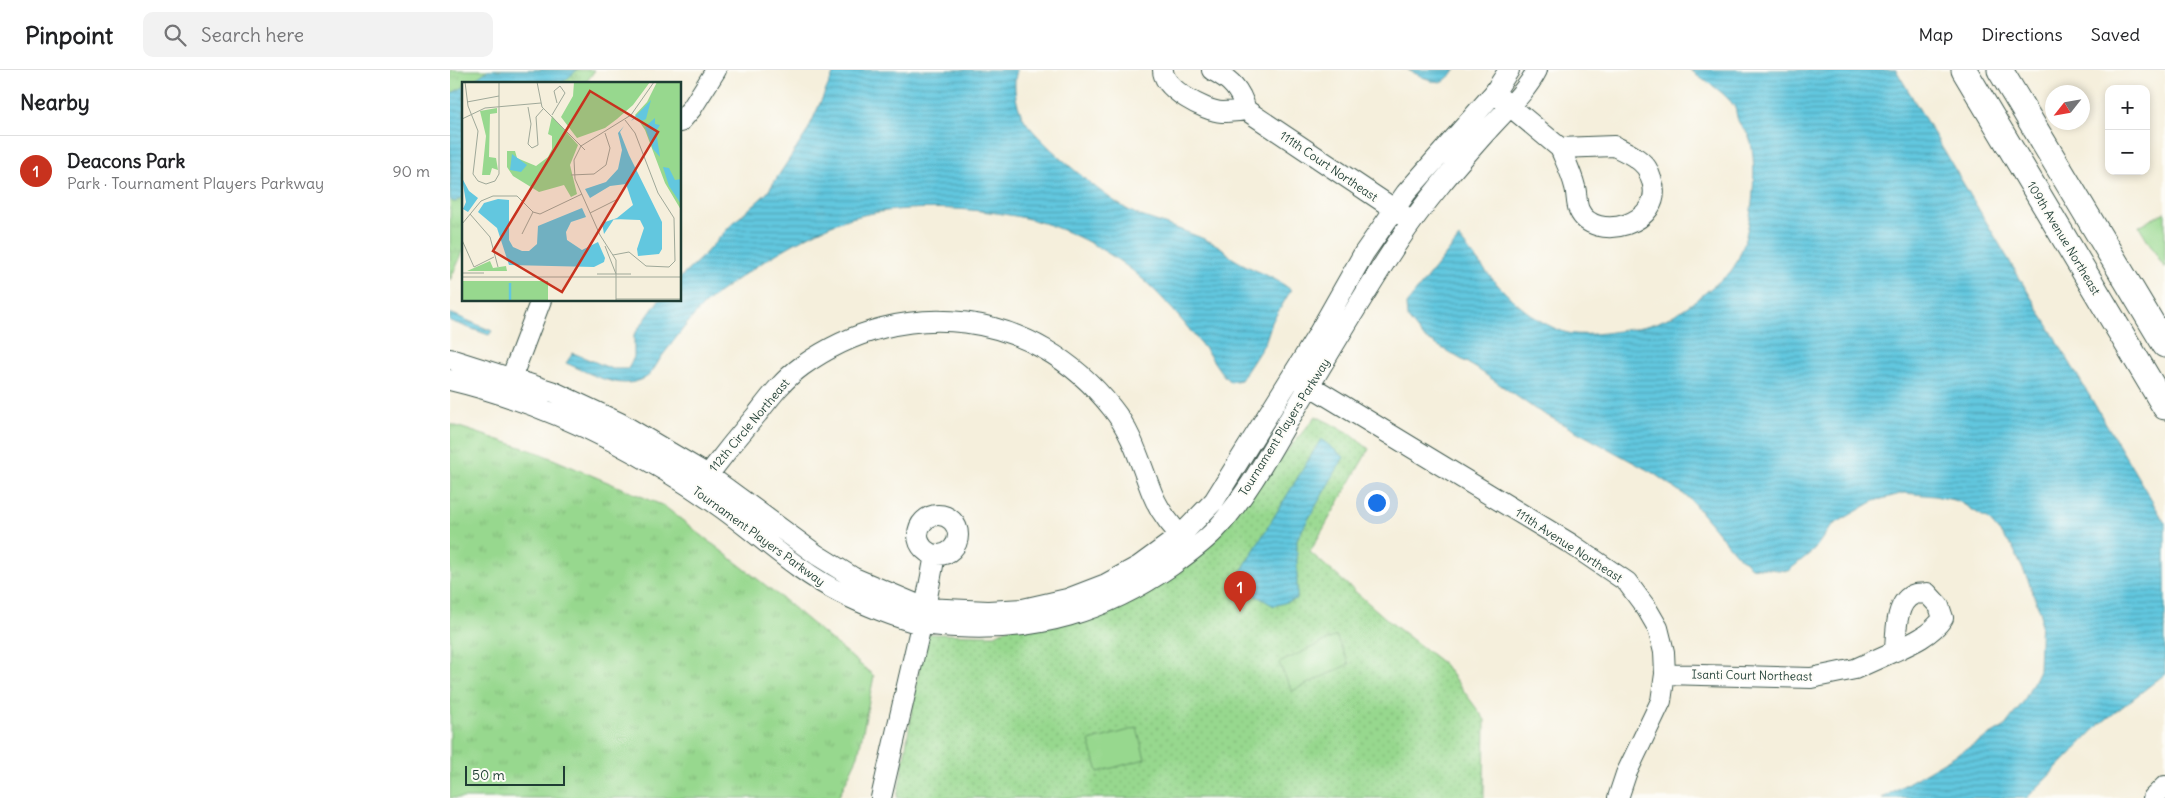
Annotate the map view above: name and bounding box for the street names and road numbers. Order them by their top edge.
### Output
street label: 111th Court Northeast [1277,128,1381,204]
street label: 109th Avenue Northeast [2024,178,2104,298]
street label: Tournament Players Parkway [1235,355,1333,499]
street label: 112th Circle Northeast [706,375,792,475]
street label: Tournament Players Parkway [690,483,828,589]
street label: 111th Avenue Northeast [1513,505,1625,585]
street label: Isanti Court Northeast [1691,666,1813,684]

